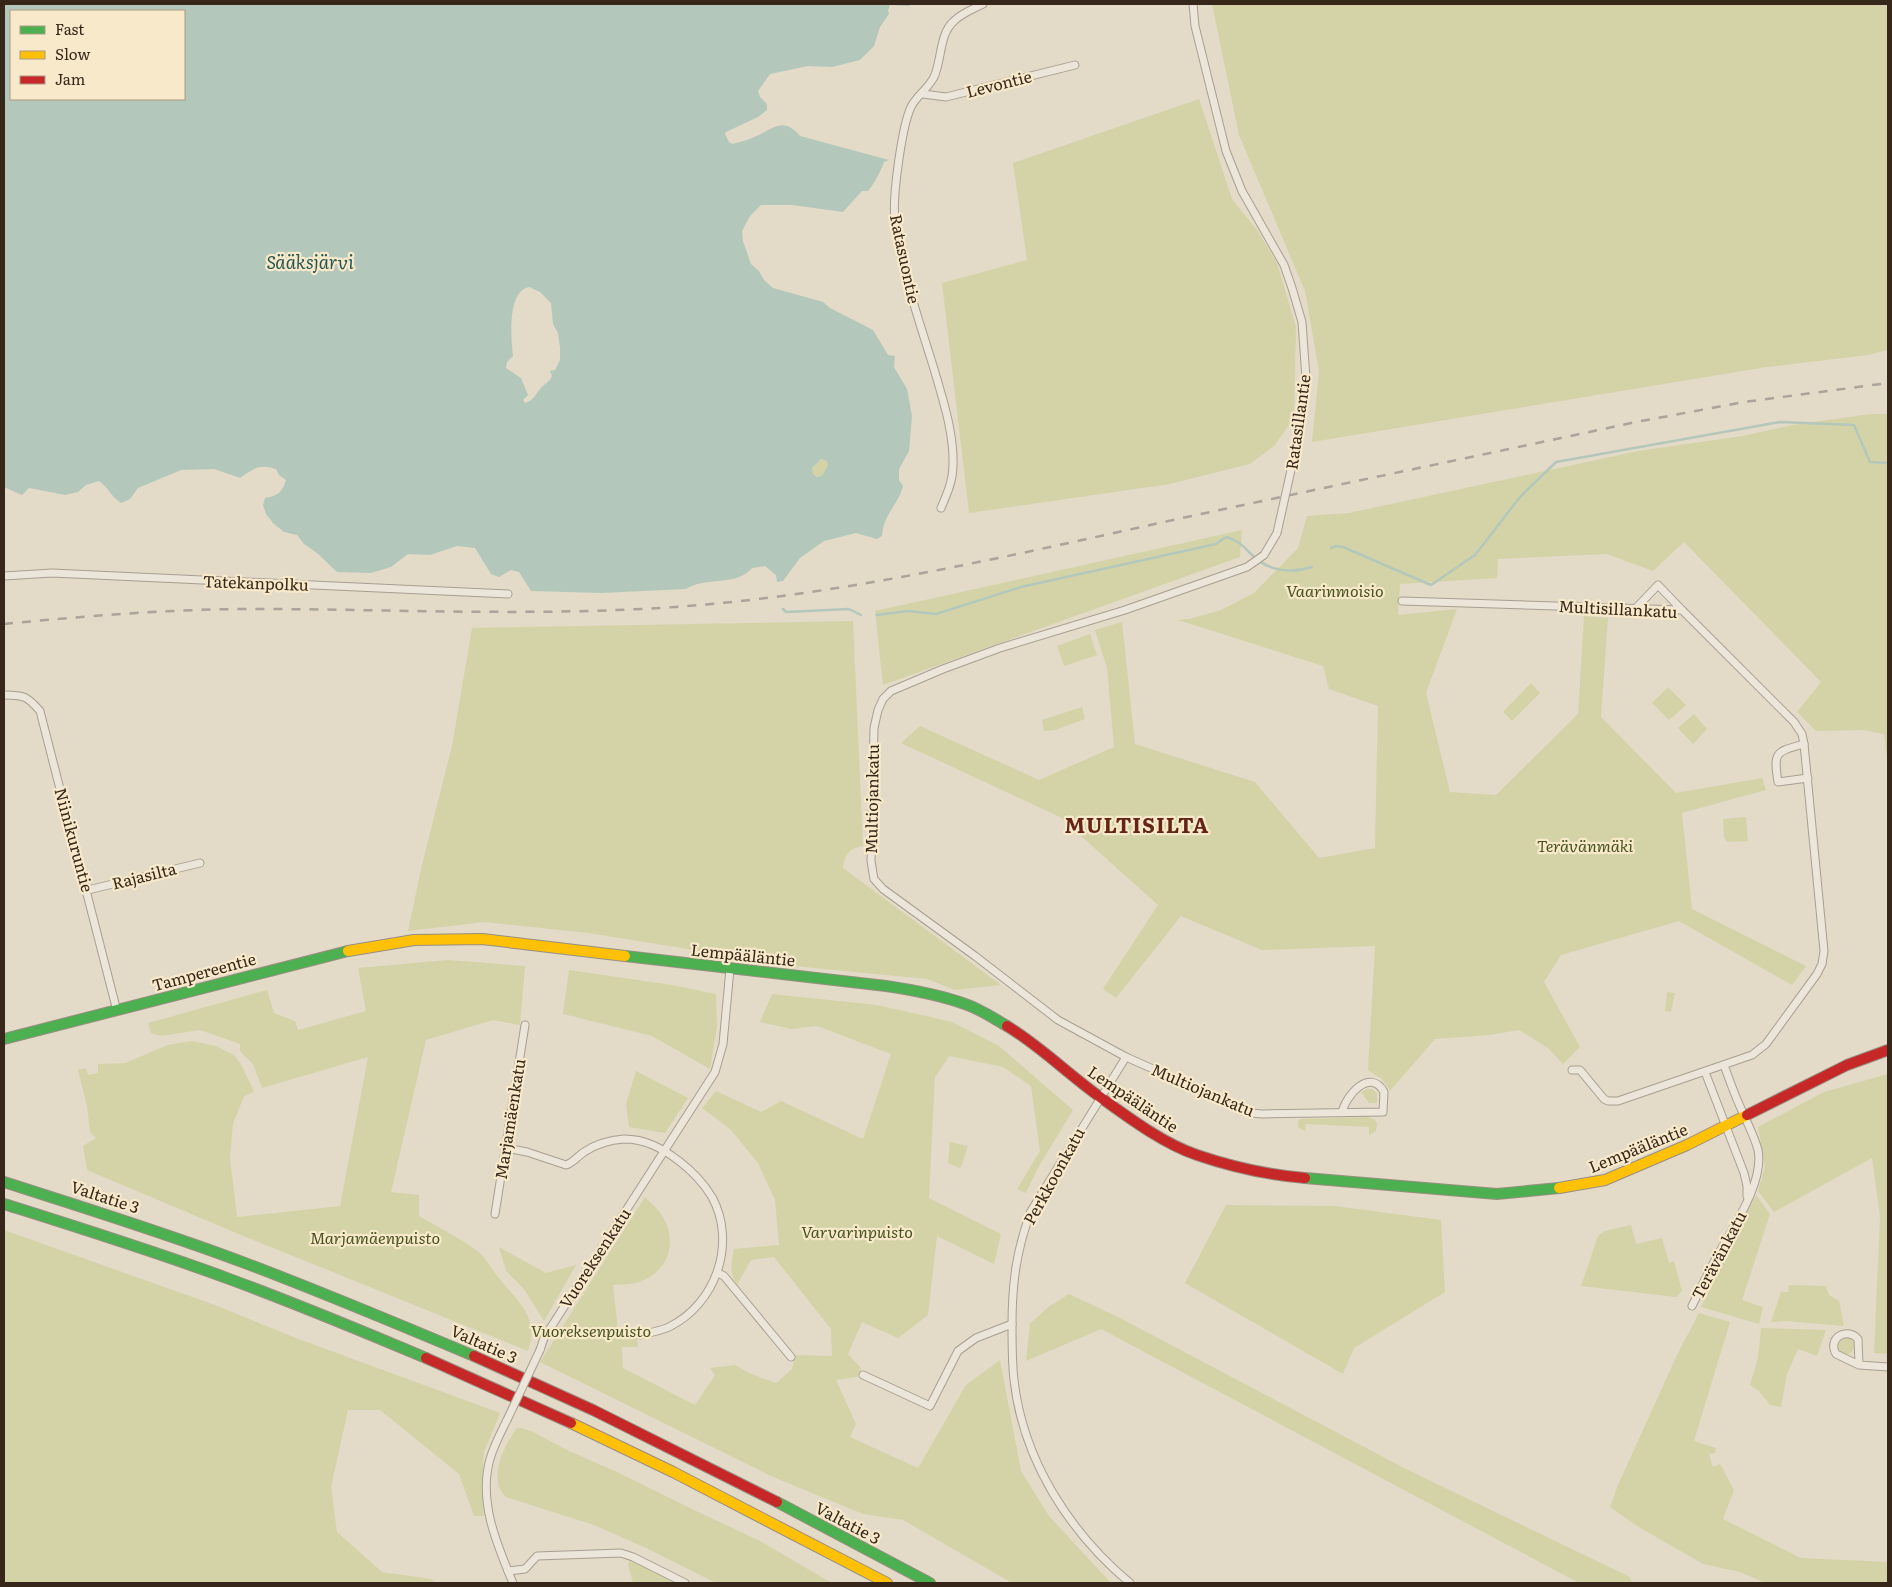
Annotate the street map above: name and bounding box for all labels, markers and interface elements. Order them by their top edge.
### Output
legend [10,10,185,100]
text: Fast [55,17,84,40]
text: Slow [55,42,90,65]
street label: Levontie [963,63,1034,103]
text: Jam [55,67,86,90]
street label: Ratasuontie [885,212,927,306]
water label: Sääksjärvi [266,248,354,275]
street label: Ratasillantie [1278,373,1316,471]
street label: Tatekanpolku [203,568,309,596]
park label: Vaarinmoisio [1286,578,1384,602]
street label: Multisillankatu [1558,593,1678,623]
street label: Multiojankatu [858,744,884,854]
street label: Niinikuruntie [50,785,100,895]
district label: MULTISILTA [1065,808,1209,839]
park label: Terävänmäki [1537,833,1633,857]
street label: Rajasilta [109,855,179,895]
street label: Lempääläntie [690,937,797,971]
street label: Tampereentie [149,946,258,996]
street label: Marjamäenkatu [488,1057,530,1181]
street label: Multiojankatu [1148,1057,1259,1122]
street label: Lempääläntie [1083,1059,1184,1137]
street label: Lempääläntie [1585,1116,1691,1178]
street label: Perkkoonkatu [1016,1123,1090,1229]
street label: Valtatie 3 [68,1174,143,1218]
street label: Vuoreksenkatu [553,1203,636,1312]
street label: Terävänkatu [1685,1206,1751,1303]
park label: Varvarinpuisto [801,1219,913,1243]
park label: Marjamäenpuisto [310,1225,440,1249]
street label: Valtatie 3 [447,1318,522,1368]
park label: Vuoreksenpuisto [531,1318,651,1342]
street label: Valtatie 3 [812,1495,885,1549]

